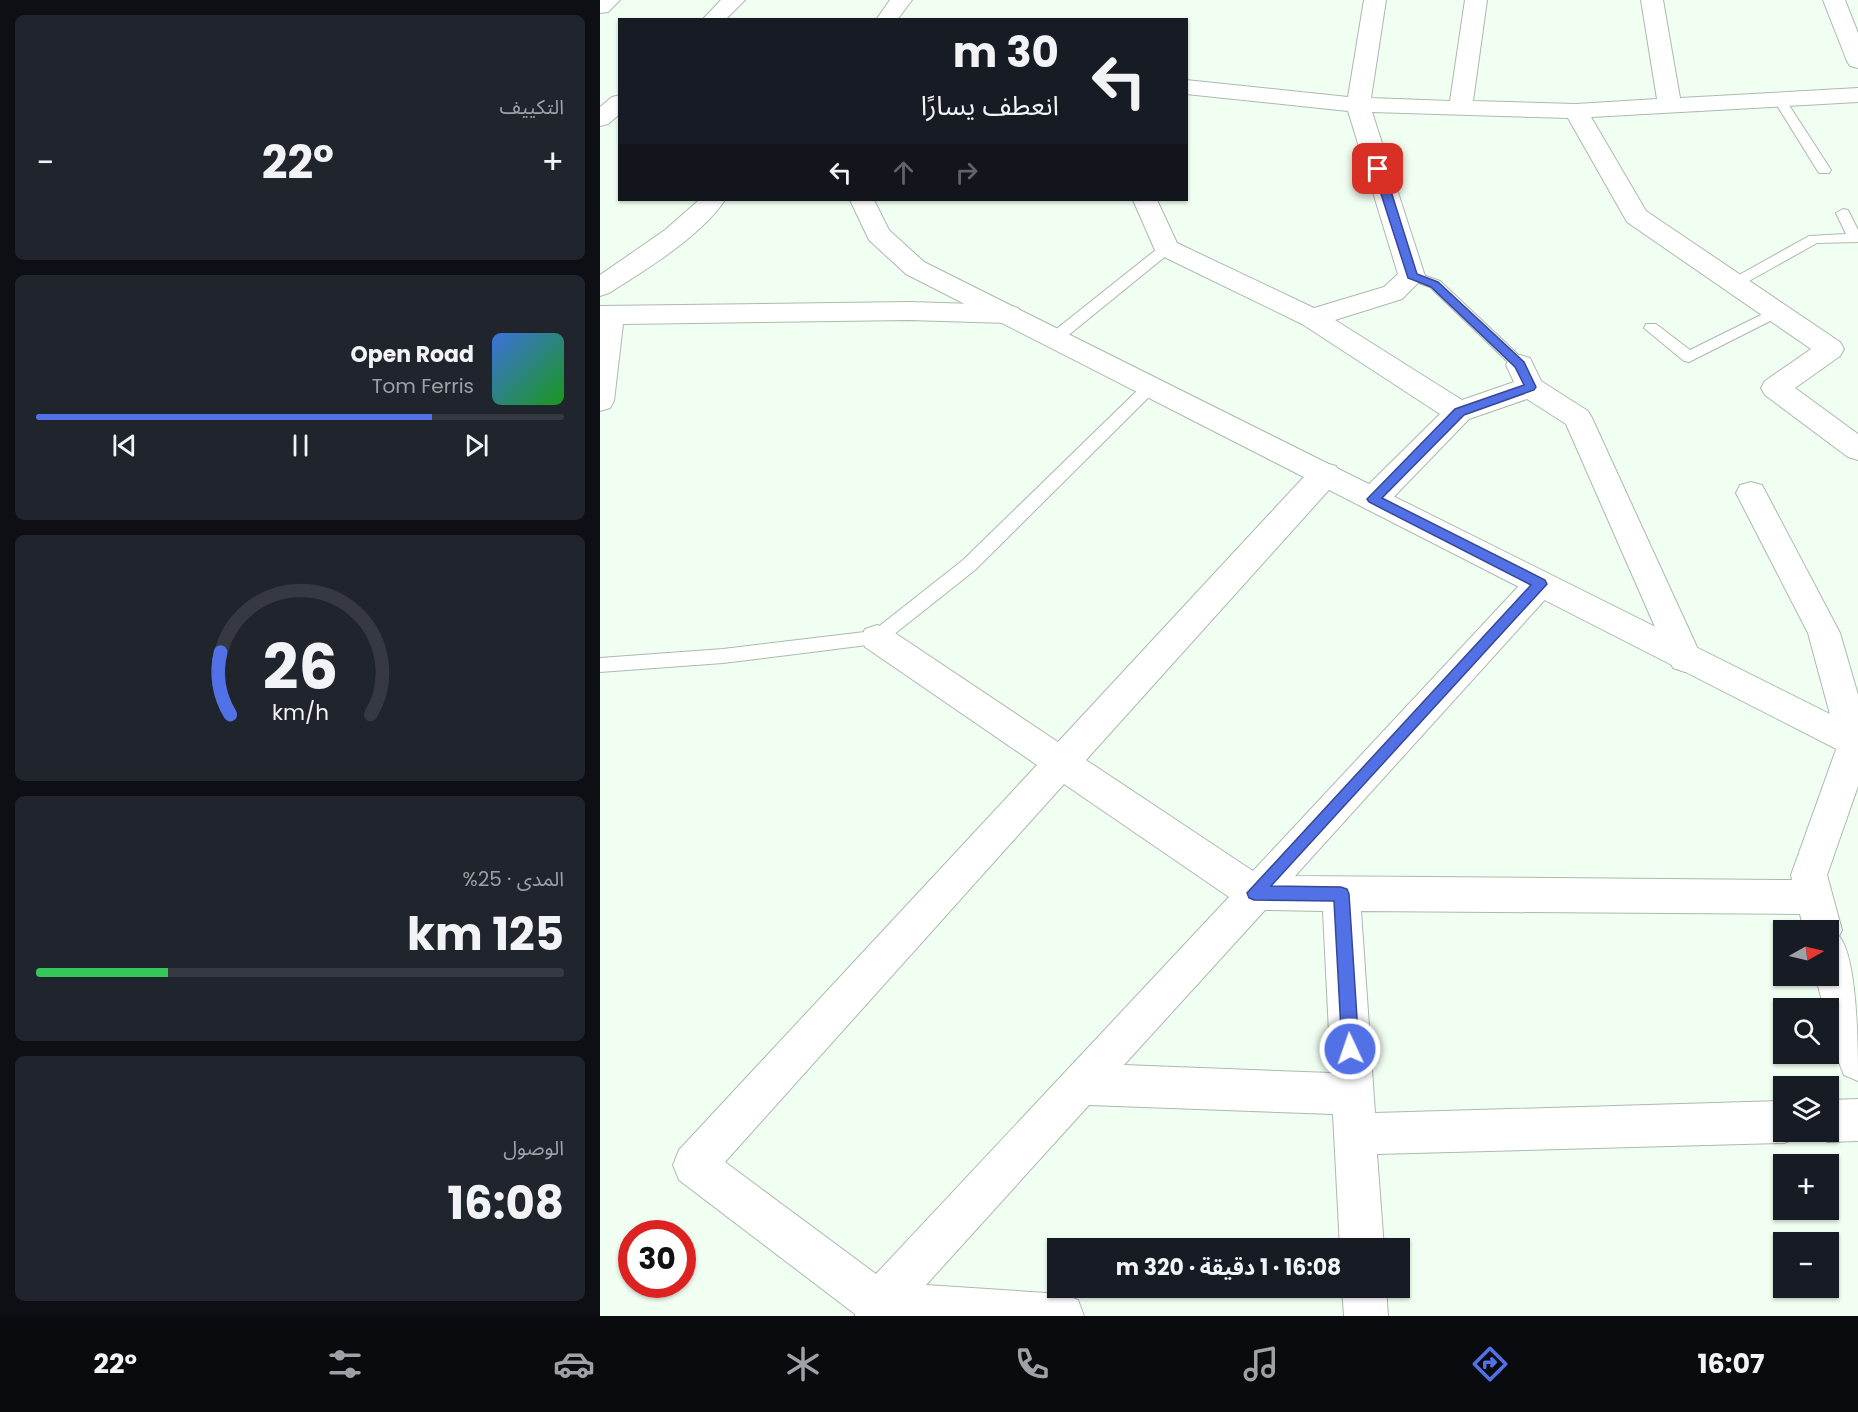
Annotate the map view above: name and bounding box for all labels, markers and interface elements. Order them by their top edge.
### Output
text: 30 m [953,23,1059,82]
icon: left [1080,42,1158,120]
text: انعطف يسارًا [921,87,1059,124]
text: التكييف [500,93,564,121]
text: 22° [262,131,334,194]
text: − [36,139,54,186]
text: + [541,139,564,186]
pin [1352,143,1403,194]
icon: arrive [1361,152,1394,185]
icon: left [824,156,857,189]
icon: ahead [887,156,920,189]
icon: right [950,156,983,189]
text: Open Road [350,339,474,370]
text: Tom Ferris [372,372,474,400]
icon: previous [108,429,141,462]
icon: pause [284,429,317,462]
icon: next [460,429,493,462]
text: 26 [262,623,338,711]
text: km/h [271,697,329,728]
text: المدى · 25% [462,865,564,893]
text: 125 km [407,903,564,966]
north arrow [1773,920,1839,986]
map controls [1773,920,1839,1298]
button: search [1773,998,1839,1064]
position arrow [1318,1017,1382,1081]
button: layers [1773,1076,1839,1142]
text: الوصول [503,1134,564,1162]
button: + [1773,1154,1839,1220]
text: 16:08 [447,1172,564,1235]
speed limit sign: 30 [618,1220,696,1298]
button: − [1773,1232,1839,1298]
text: 16:08 · 1 دقيقة · 320 m [1116,1252,1341,1283]
icon: filters [324,1343,366,1385]
icon: car [553,1343,595,1385]
icon: climate [782,1343,824,1385]
icon: phone [1011,1343,1053,1385]
icon: music [1240,1343,1282,1385]
icon: directions [1469,1343,1511,1385]
text: 22° [94,1345,137,1382]
text: 16:07 [1697,1345,1765,1382]

